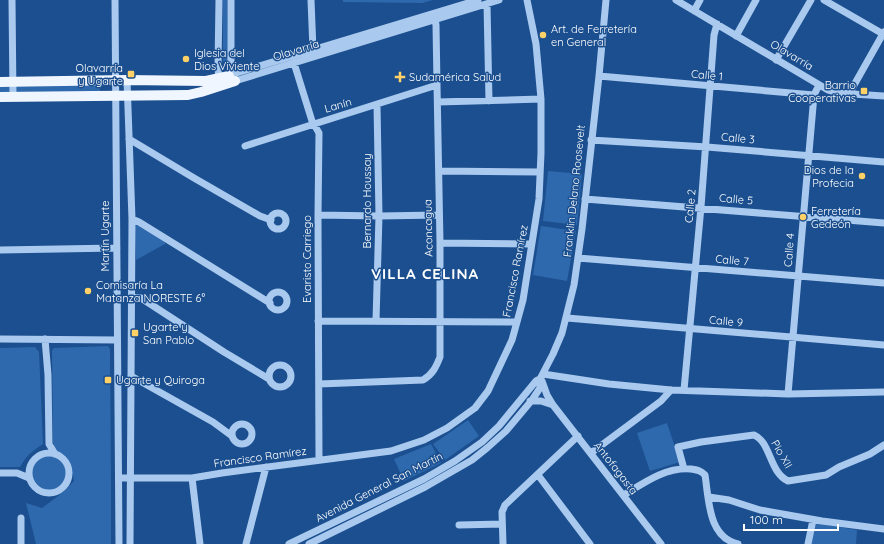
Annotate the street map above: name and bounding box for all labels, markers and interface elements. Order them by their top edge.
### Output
place label: Art. de Ferretería en General [551,22,637,49]
marker: Art. de Ferretería en General [538,30,548,40]
street label: Olavarría [271,36,321,64]
street label: Olavarría [768,37,816,73]
place label: Iglesia del Dios Viviente [194,46,259,73]
marker: Iglesia del Dios Viviente [181,54,191,64]
place label: Olavarría y Ugarte [76,61,123,88]
street label: Calle 1 [690,67,724,83]
marker: Olavarría y Ugarte [126,69,136,79]
place label: Sudamérica Salud [409,70,501,84]
marker: Sudamérica Salud [394,71,406,83]
place label: Barrio Cooperativas [788,78,856,105]
marker: Barrio Cooperativas [859,86,869,96]
street label: Lanín [323,94,353,116]
street label: Franklin Delano Roosevelt [560,124,588,258]
street label: Calle 3 [721,130,756,146]
street label: Bernardo Houssay [360,153,374,249]
place label: Dios de la Profecia [804,163,854,190]
marker: Dios de la Profecia [857,171,867,181]
street label: Calle 2 [682,188,698,224]
street label: Calle 5 [718,191,754,207]
street label: Aconcagua [420,199,436,257]
street label: Martín Ugarte [98,201,112,271]
place label: Ferretería Gedeón [811,204,861,231]
marker: Ferretería Gedeón [798,212,808,222]
street label: Evaristo Carriego [300,215,314,303]
street label: Francisco Ramírez [499,224,531,318]
street label: Calle 4 [781,232,797,267]
street label: Calle 7 [715,252,750,268]
district label: VILLA CELINA [371,264,479,283]
place label: Comisaría La Matanza NORESTE 6° [96,278,206,305]
marker: Comisaría La Matanza NORESTE 6° [83,286,93,296]
street label: Calle 9 [708,313,744,329]
place label: Ugarte y San Pablo [143,320,194,347]
marker: Ugarte y San Pablo [130,328,140,338]
place label: Ugarte y Quiroga [116,373,205,387]
marker: Ugarte y Quiroga [103,375,113,385]
street label: Pio XII [768,437,796,471]
street label: Antofagasta [591,439,641,497]
street label: Francisco Ramírez [213,444,307,470]
street label: Avenida General San Martín [313,449,445,525]
scale bar [744,506,838,532]
text: 100 m [750,512,783,527]

